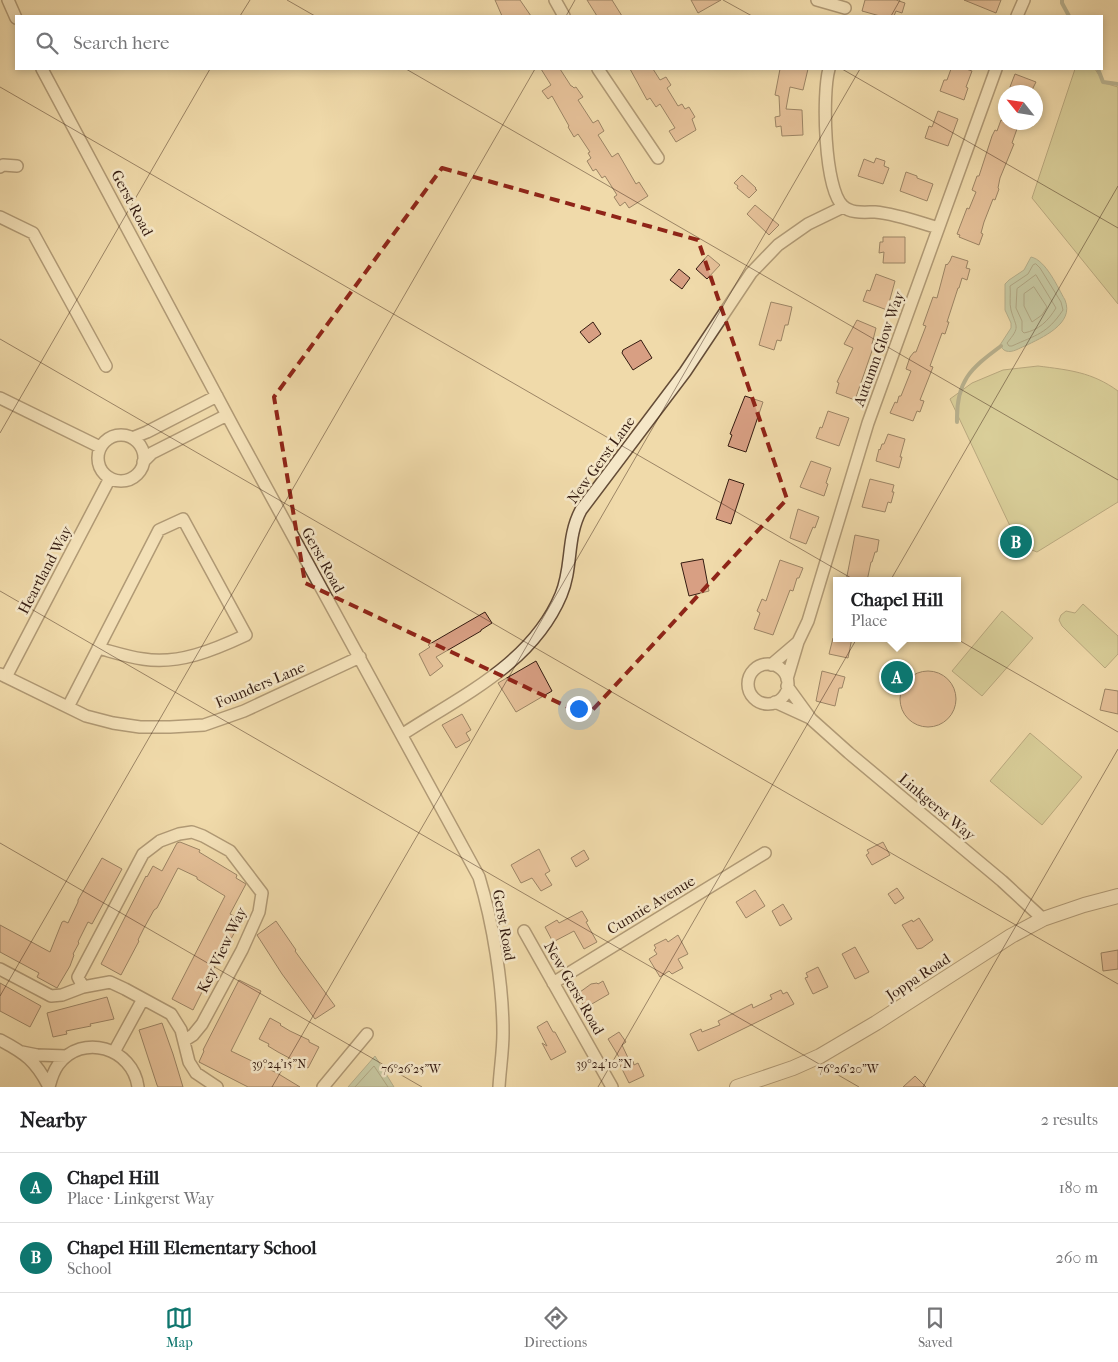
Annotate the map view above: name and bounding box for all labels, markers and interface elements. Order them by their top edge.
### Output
search box [15,15,1103,70]
icon: search [33,29,61,57]
text: Search here [73,32,169,54]
north arrow [998,85,1043,130]
street label: Gerst Road [107,167,157,240]
street label: Autumn Glow Way [850,288,908,410]
street label: New Gerst Lane [563,412,639,507]
street label: Heartland Way [14,522,76,617]
pin: B [1000,523,1032,561]
street label: Gerst Road [298,524,349,597]
popup [833,577,961,642]
text: Chapel Hill [851,589,943,611]
text: Place [851,611,887,630]
street label: Founders Lane [213,658,308,712]
pin: A [881,658,913,696]
your location [566,696,592,722]
street label: Linkgerst Way [895,770,980,845]
street label: Cunnie Avenue [604,871,699,938]
street label: Gerst Road [489,888,519,963]
street label: Key View Way [193,903,251,996]
street label: New Gerst Road [540,938,608,1039]
street label: Joppa Road [882,949,954,1005]
text: 39°24'15"N [252,1057,306,1071]
text: 39°24'10"N [576,1057,632,1071]
text: 76°26'25"W [381,1062,442,1076]
text: 76°26'20"W [817,1062,880,1076]
text: Nearby [20,1108,86,1132]
text: 2 results [1041,1110,1098,1129]
text: Chapel Hill [67,1167,159,1189]
text: A [31,1178,41,1197]
text: 180 m [1059,1178,1098,1197]
text: Place · Linkgerst Way [67,1189,214,1208]
text: Chapel Hill Elementary School [67,1237,316,1259]
text: B [31,1248,41,1267]
text: 260 m [1056,1248,1098,1267]
text: School [67,1259,112,1278]
tab: Map [165,1304,193,1351]
tab: Directions [524,1304,587,1351]
tab: Saved [918,1304,953,1351]

